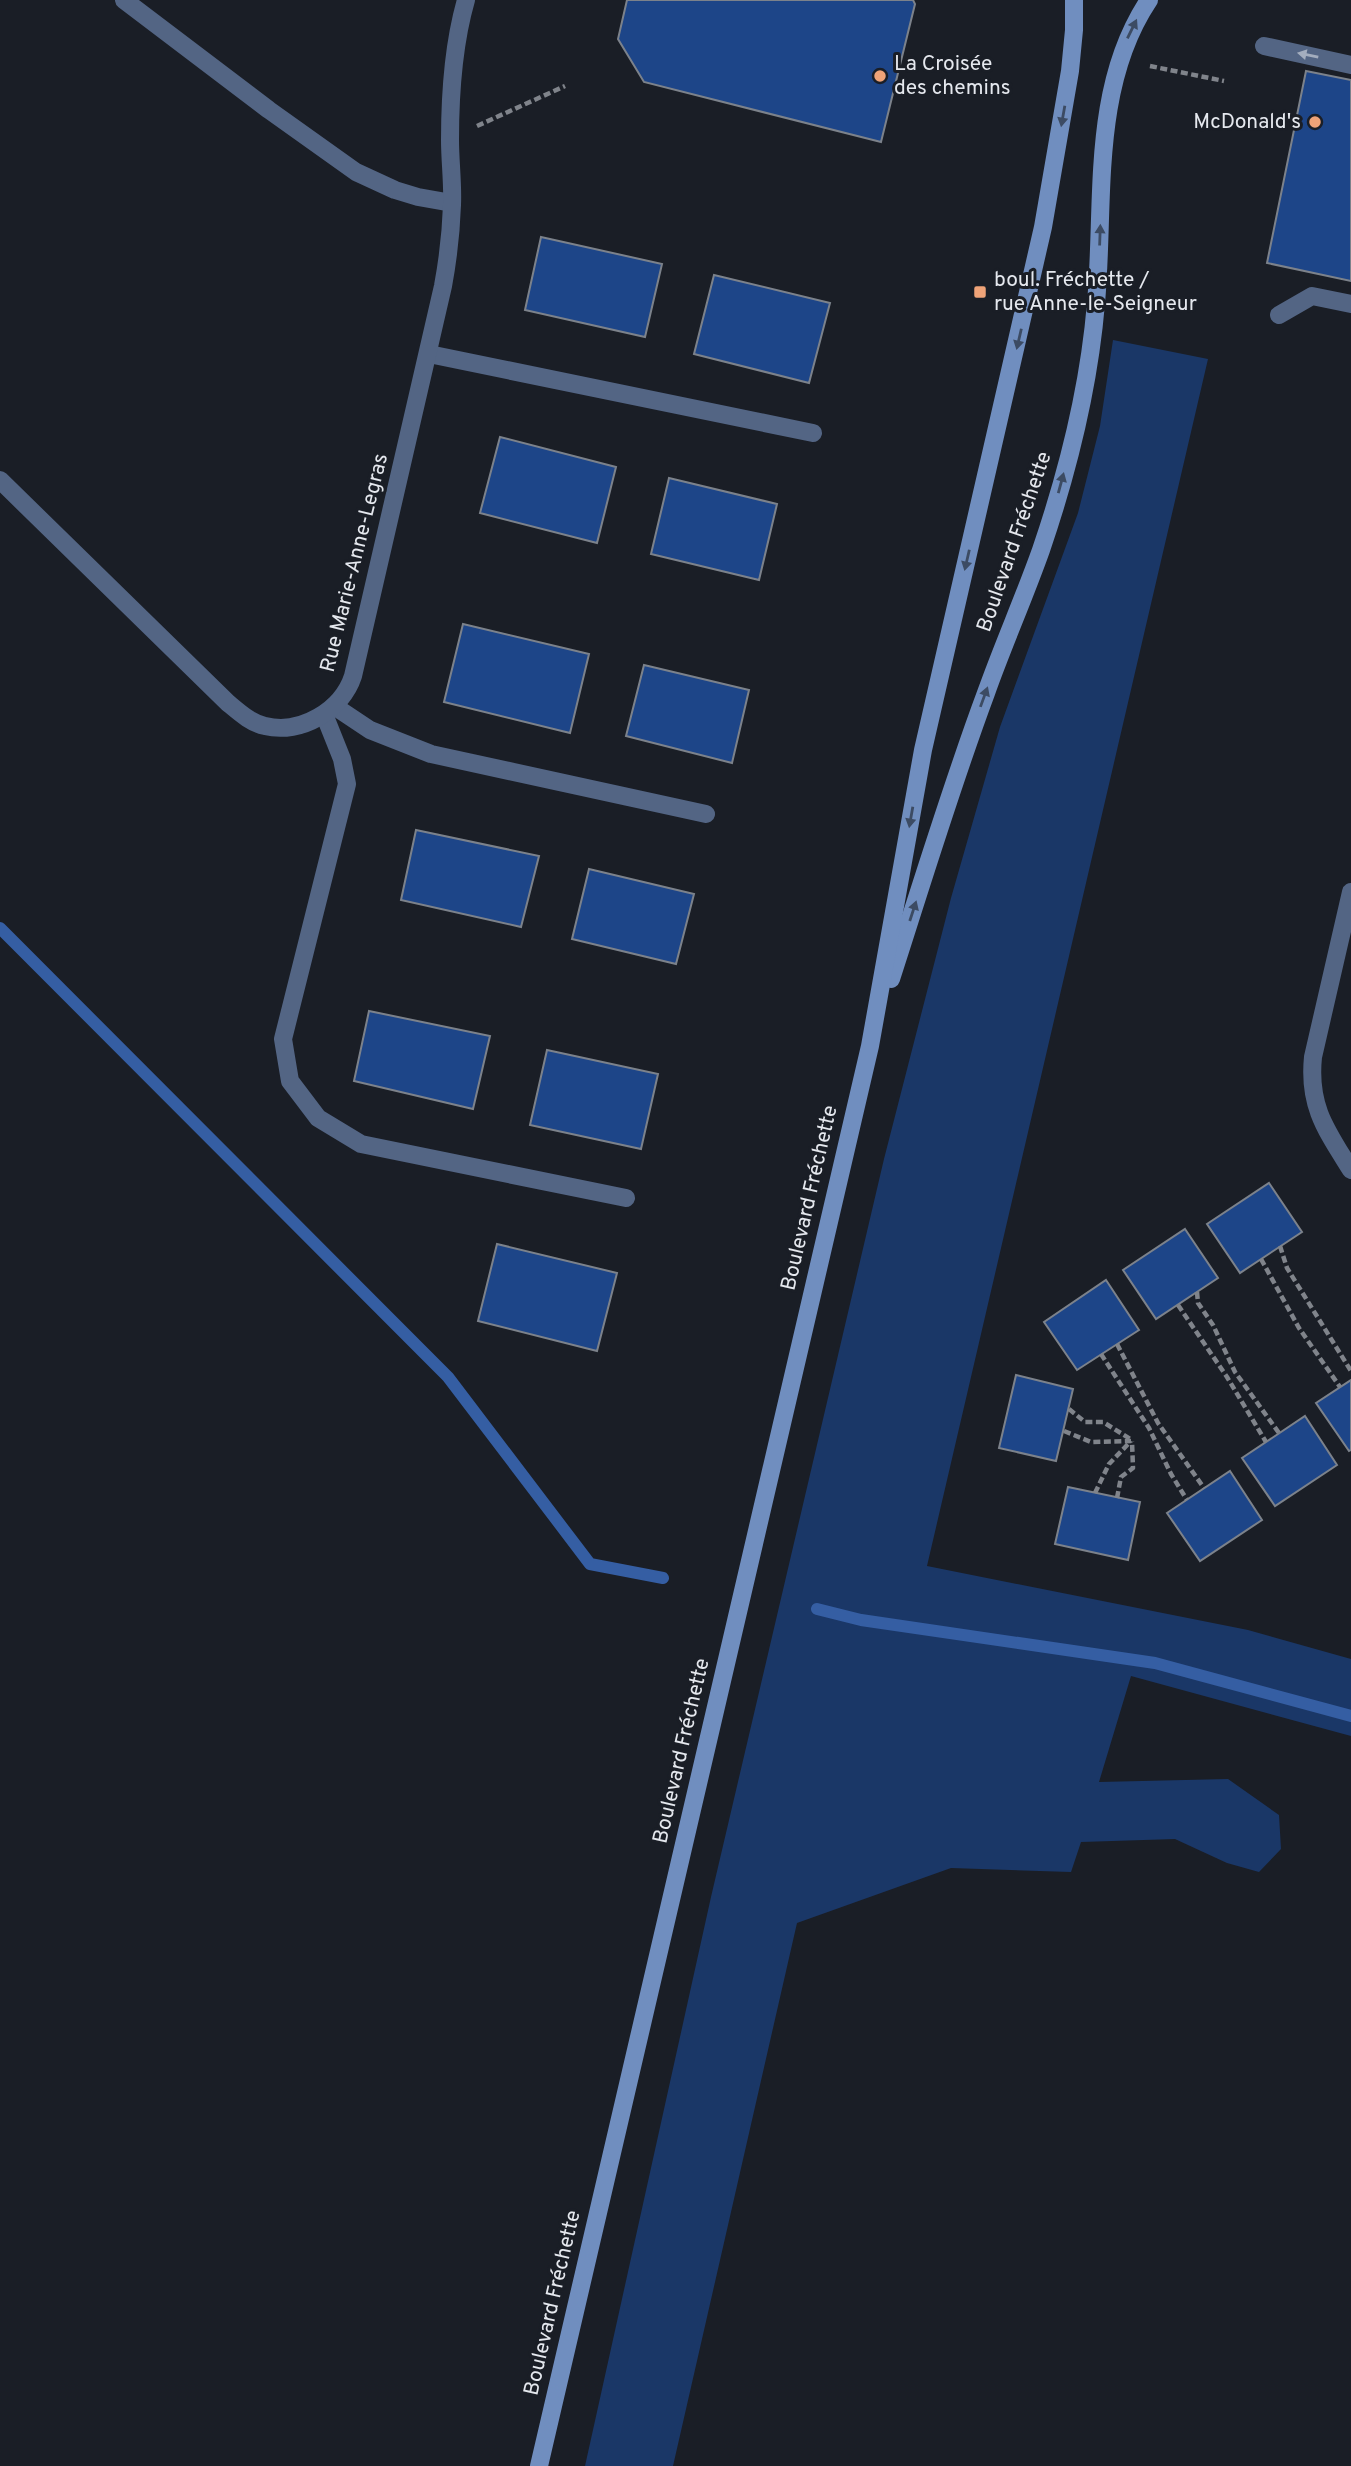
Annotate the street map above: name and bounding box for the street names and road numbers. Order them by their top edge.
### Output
street label: Boulevard Fréchette [971,448,1059,636]
street label: Rue Marie-Anne-Legras [315,451,395,675]
street label: Boulevard Fréchette [776,1103,844,1293]
street label: Boulevard Fréchette [648,1656,716,1846]
street label: Boulevard Fréchette [519,2208,587,2398]

